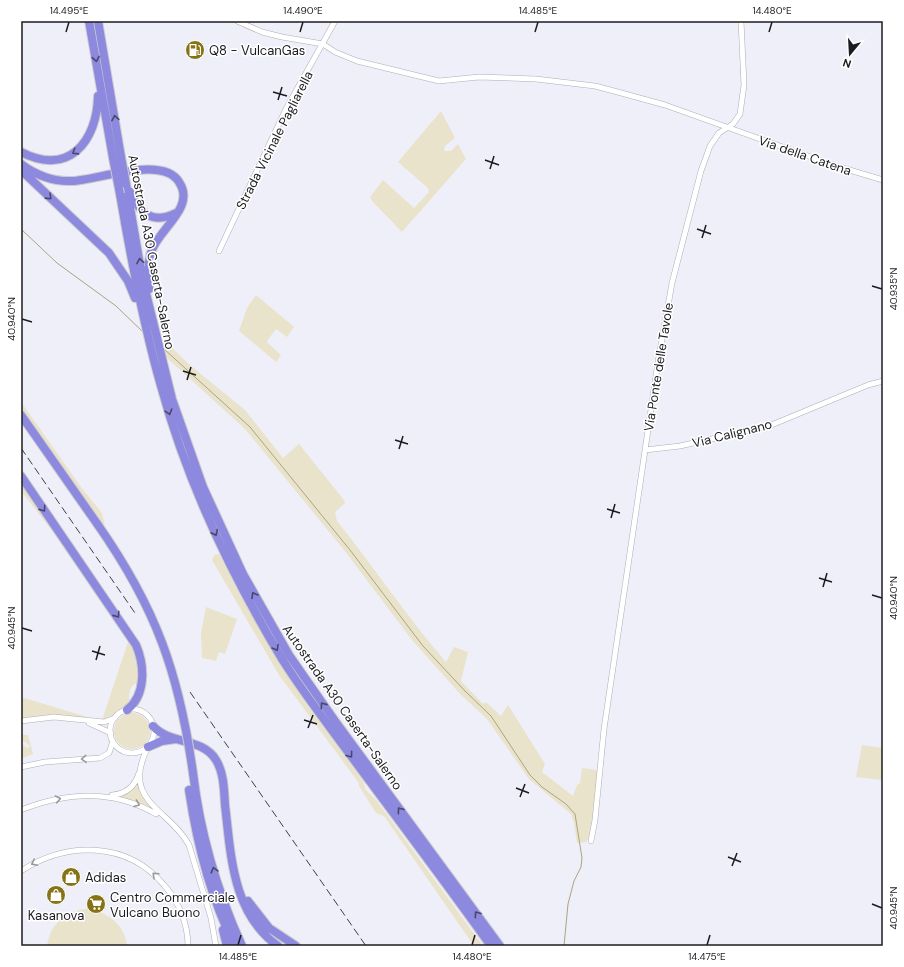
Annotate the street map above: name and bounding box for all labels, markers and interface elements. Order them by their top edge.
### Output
text: 14.495°E [50,4,89,17]
text: 14.490°E [283,4,323,17]
text: 14.485°E [519,4,558,17]
text: 14.480°E [752,4,792,17]
north arrow [830,34,870,74]
fuel station icon: Q8 - VulcanGas [184,39,206,61]
place label: Q8 - VulcanGas [209,42,305,59]
one-way arrow [91,56,99,63]
text: N [841,56,853,71]
street label: Strada Vicinale Pagliarella [232,68,317,212]
one-way arrow [111,115,120,121]
street label: Via della Catena [756,132,854,179]
one-way arrow [72,148,79,155]
street label: Autostrada A30 Caserta-Salerno [124,153,179,351]
one-way arrow [44,192,52,199]
one-way arrow [136,258,144,264]
text: 40.935°N [887,268,900,310]
text: 40.940°N [5,297,18,341]
street label: Via Ponte delle Tavole [640,301,677,433]
one-way arrow [164,409,172,416]
street label: Via Calignano [690,415,774,452]
one-way arrow [38,504,45,511]
one-way arrow [210,529,218,537]
text: 40.940°N [887,576,900,620]
one-way arrow [251,592,259,599]
text: 40.945°N [5,606,18,649]
one-way arrow [112,611,119,618]
street label: Autostrada A30 Caserta-Salerno [279,621,407,794]
one-way arrow [272,644,279,651]
one-way arrow [321,702,328,709]
one-way arrow [345,751,353,758]
one-way arrow [81,755,87,764]
one-way arrow [55,795,62,803]
one-way arrow [134,800,141,808]
one-way arrow [398,807,405,814]
one-way arrow [30,859,38,866]
shop icon: Adidas [60,866,82,888]
one-way arrow [210,867,219,874]
place label: Adidas [85,869,126,886]
one-way arrow [152,872,160,880]
shop icon: Kasanova [45,884,67,906]
text: 40.945°N [887,886,900,929]
place label: Centro Commerciale Vulcano Buono [110,889,235,921]
supermarket icon: Centro Commerciale Vulcano Buono [85,893,107,915]
place label: Kasanova [28,907,84,924]
one-way arrow [474,912,481,919]
text: 14.485°E [219,950,258,963]
text: 14.480°E [452,950,492,963]
text: 14.475°E [688,950,726,963]

